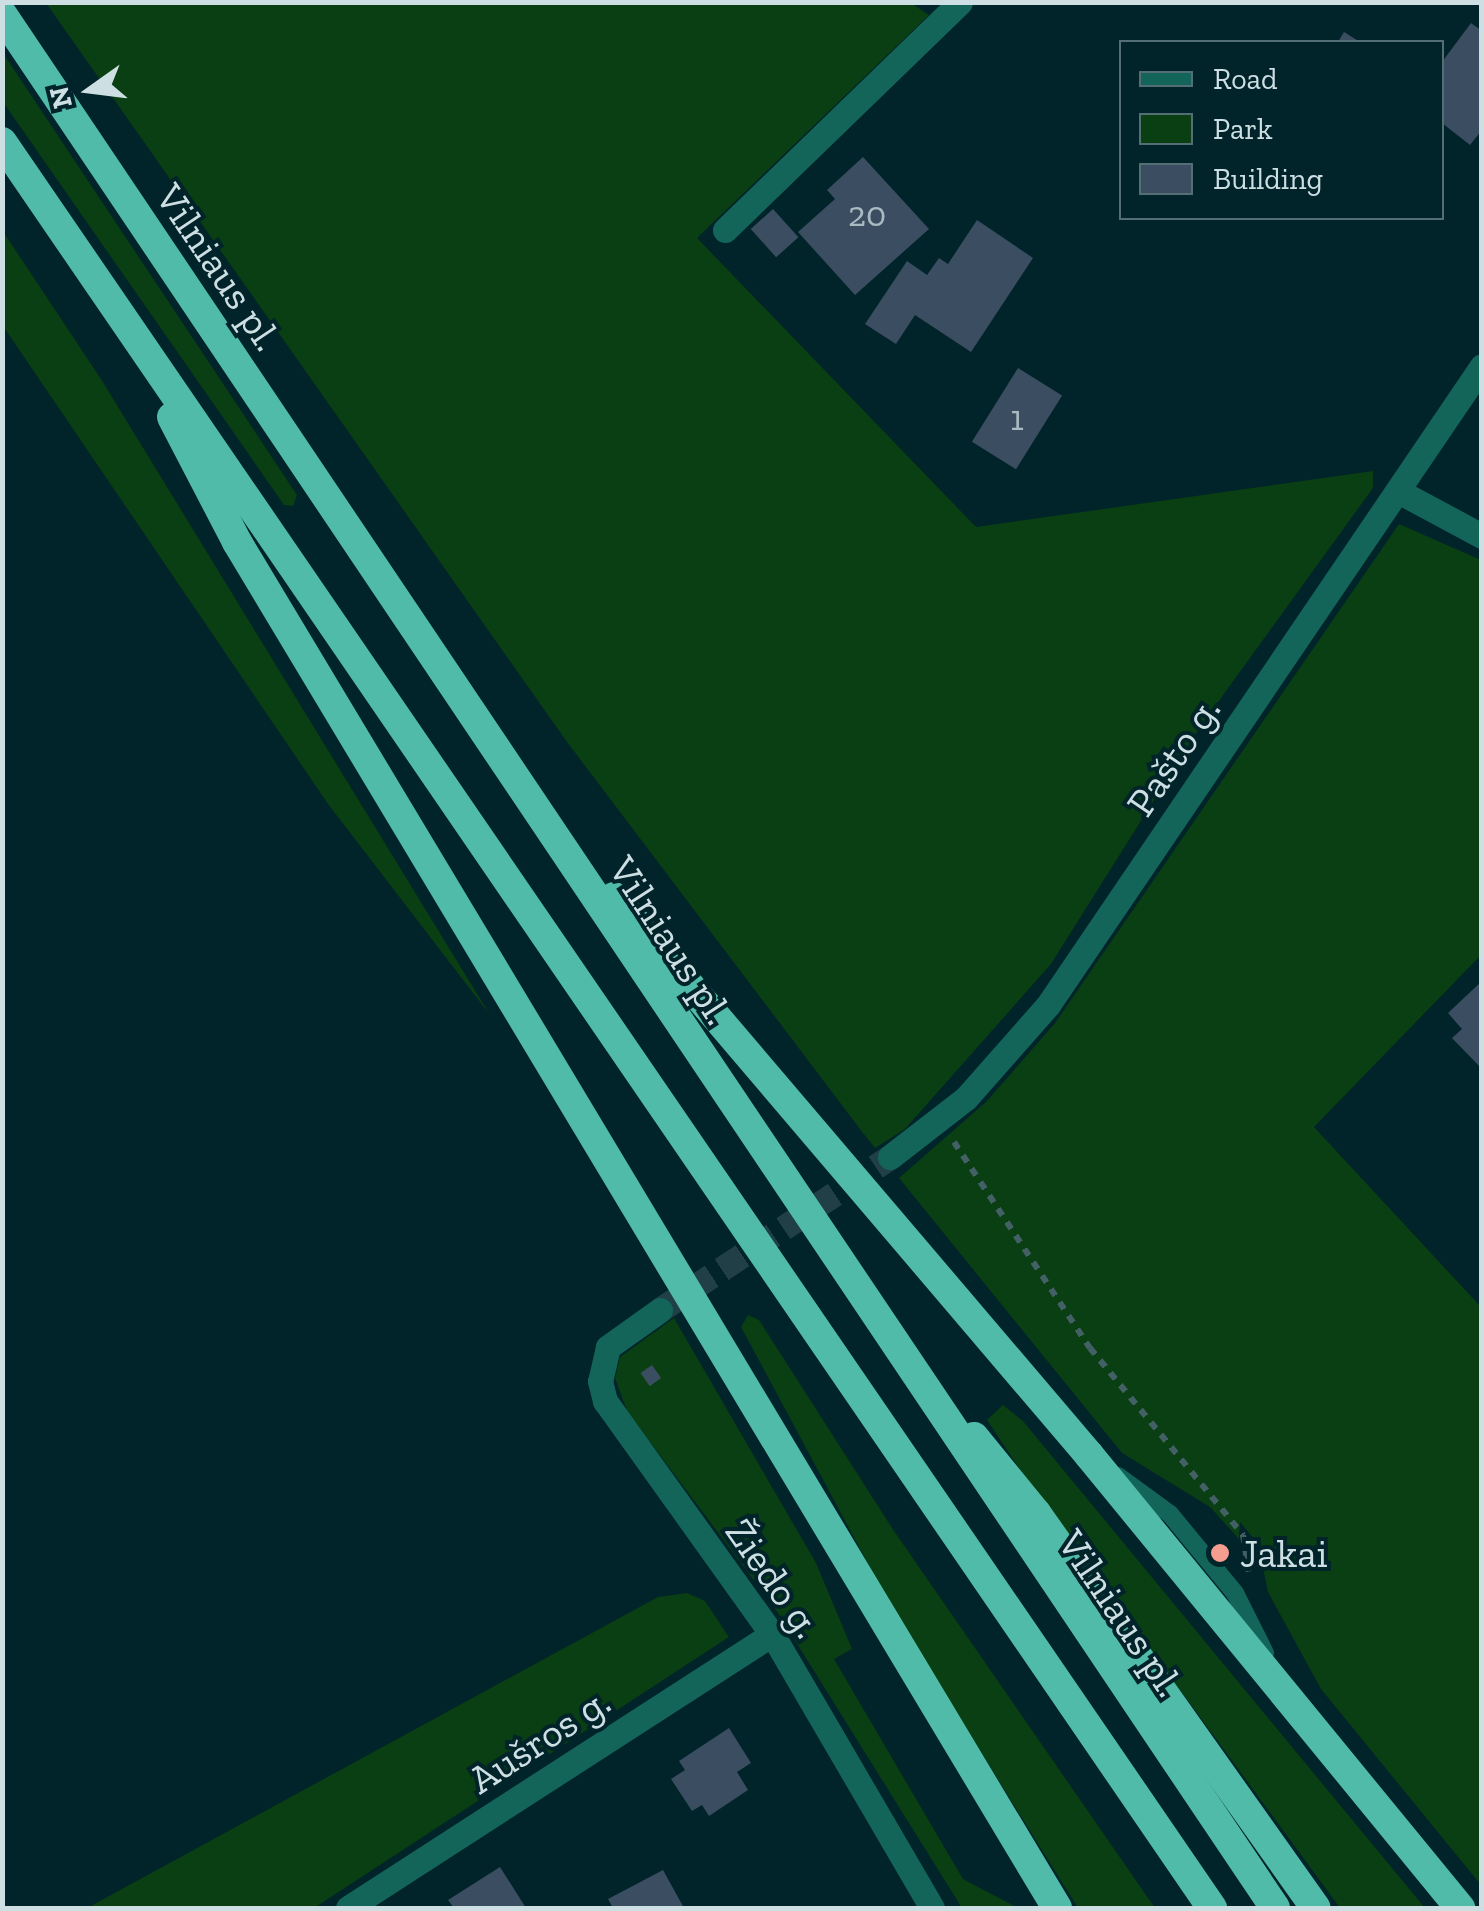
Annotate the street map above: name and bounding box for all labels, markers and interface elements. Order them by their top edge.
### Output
north arrow [40,40,140,140]
legend [1119,40,1444,220]
text: Road [1213,61,1278,97]
text: N [42,83,79,112]
text: Park [1213,111,1273,147]
text: Building [1213,161,1323,197]
street label: Vilniaus pl. [146,175,292,359]
house number: 20 [848,193,886,235]
house number: 1 [1010,397,1024,439]
street label: Pašto g. [1116,687,1230,825]
street label: Vilniaus pl. [599,847,743,1033]
street label: Žiedo g. [716,1509,832,1647]
street label: Vilniaus pl. [1048,1521,1194,1705]
place label: Jakai [1240,1529,1328,1577]
marker: Jakai [1209,1542,1231,1564]
street label: Aušros g. [459,1677,619,1803]

